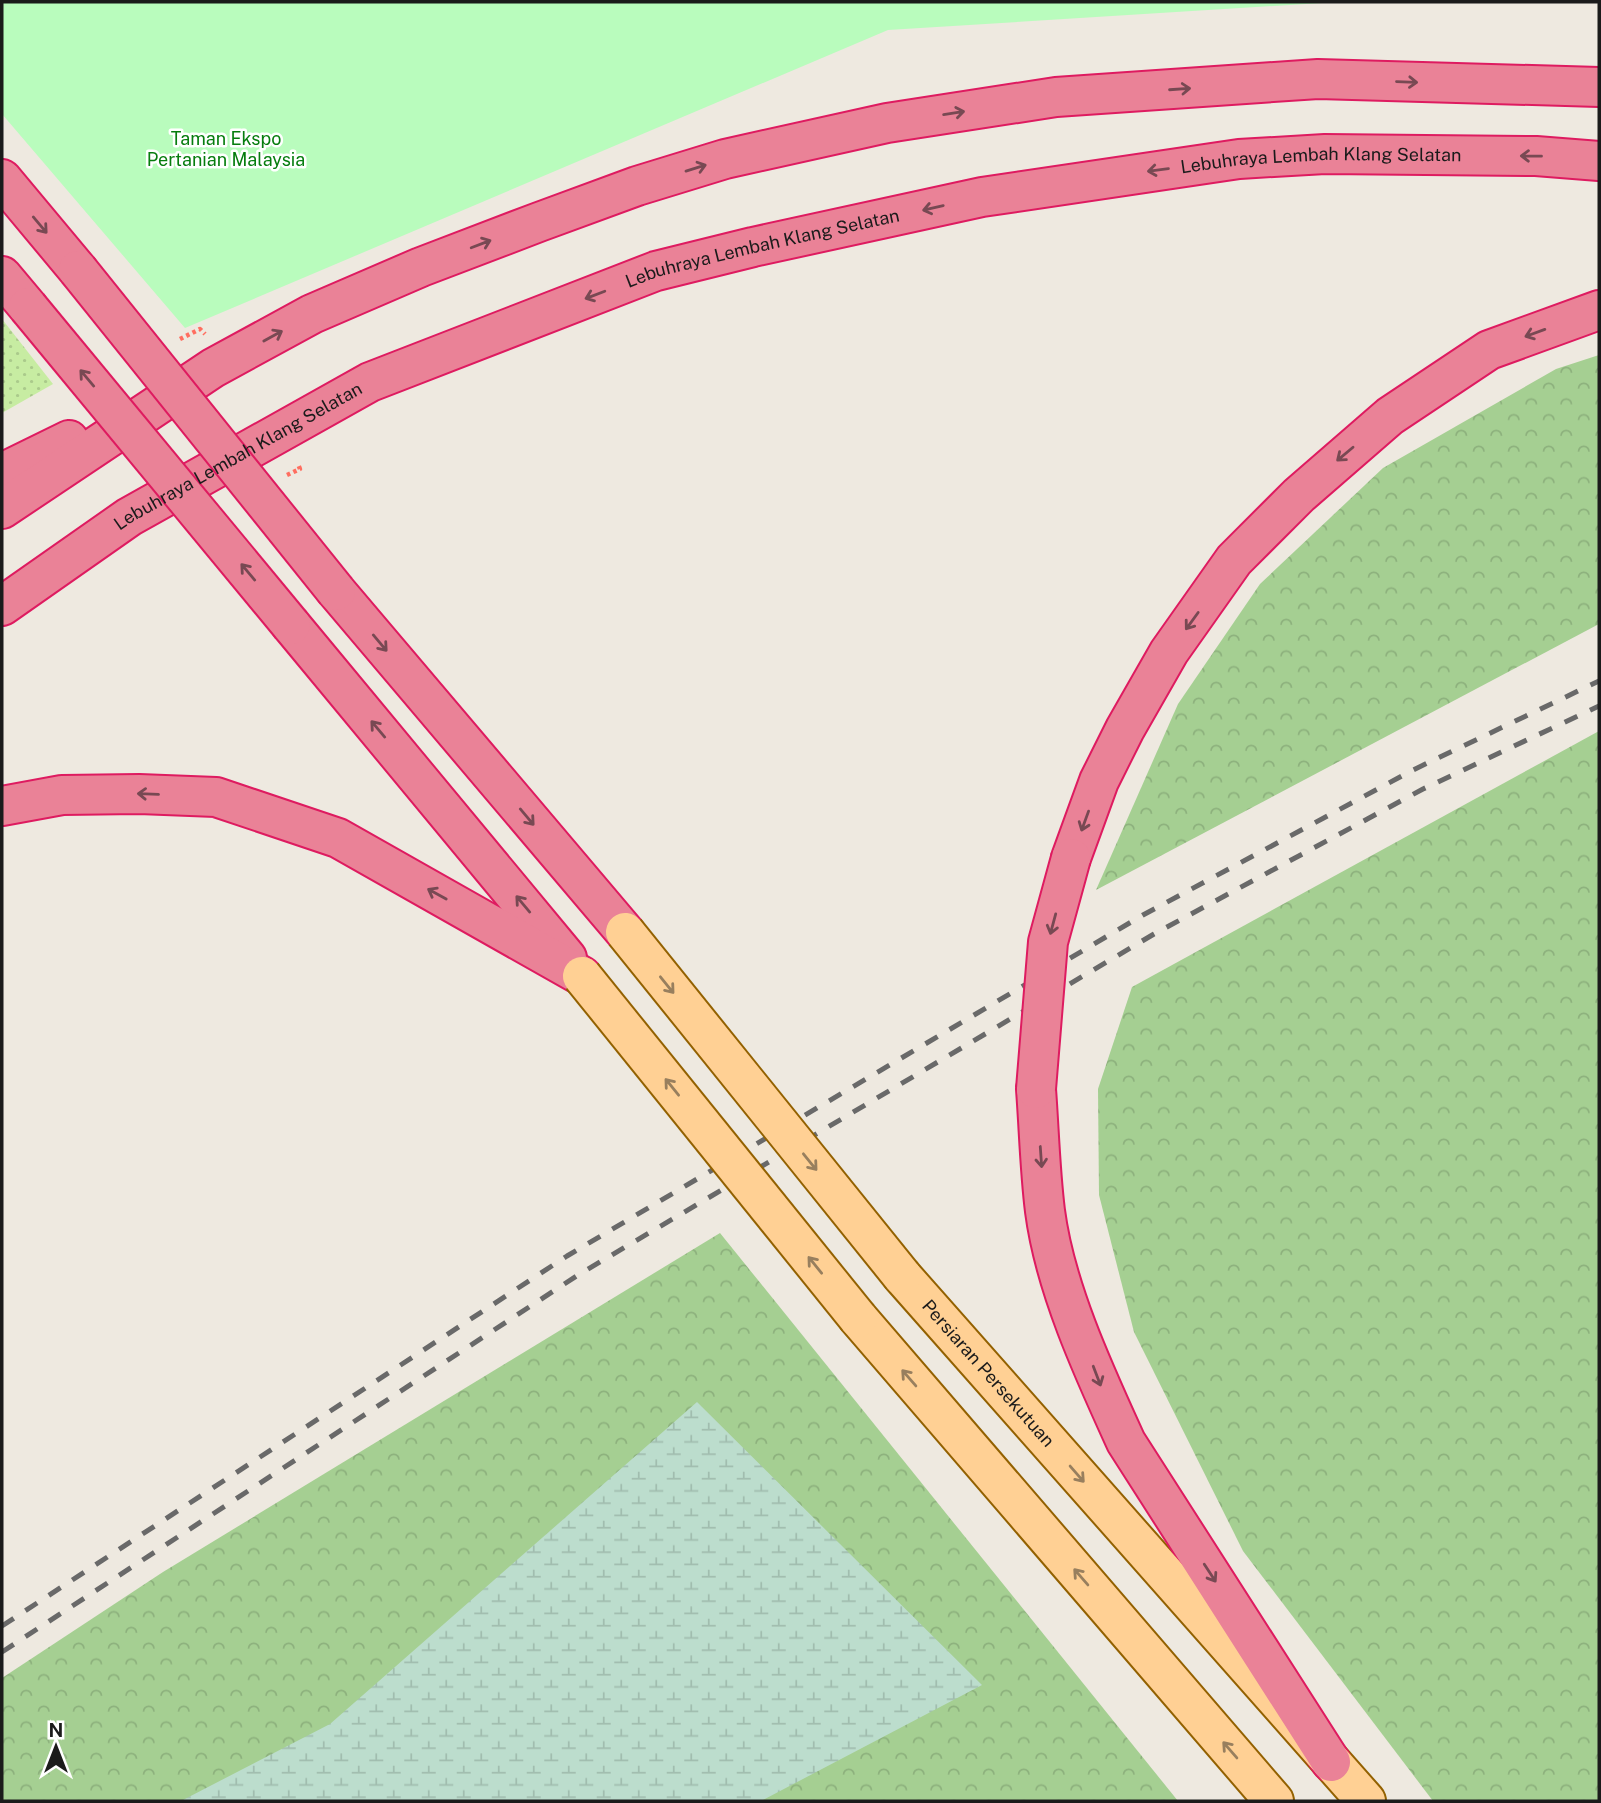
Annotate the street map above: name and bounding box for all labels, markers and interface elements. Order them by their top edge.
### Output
one-way arrow [1395,75,1418,88]
one-way arrow [1168,82,1191,95]
one-way arrow [942,106,965,119]
park label: Taman Ekspo Pertanian Malaysia [147,128,305,170]
street label: Lebuhraya Lembah Klang Selatan [1179,143,1461,178]
one-way arrow [1520,149,1543,163]
one-way arrow [684,161,706,174]
one-way arrow [1147,163,1169,176]
one-way arrow [922,202,945,216]
street label: Lebuhraya Lembah Klang Selatan [622,204,901,292]
one-way arrow [32,215,48,233]
one-way arrow [470,237,492,250]
one-way arrow [584,289,606,302]
one-way arrow [262,328,283,342]
one-way arrow [1525,328,1547,340]
one-way arrow [79,370,95,388]
street label: Lebuhraya Lembah Klang Selatan [110,378,366,534]
one-way arrow [1336,446,1354,462]
one-way arrow [240,564,256,582]
one-way arrow [1184,611,1199,630]
one-way arrow [372,633,388,651]
one-way arrow [370,721,386,739]
one-way arrow [137,788,160,801]
one-way arrow [519,807,535,825]
one-way arrow [1077,809,1090,831]
one-way arrow [428,887,448,901]
one-way arrow [515,896,531,914]
one-way arrow [1046,912,1059,935]
one-way arrow [660,975,675,994]
one-way arrow [664,1079,680,1097]
one-way arrow [1035,1145,1048,1167]
one-way arrow [803,1153,818,1171]
one-way arrow [807,1256,822,1274]
street label: Persiaran Persekutuan [918,1295,1059,1451]
one-way arrow [1092,1364,1104,1386]
one-way arrow [901,1369,917,1387]
one-way arrow [1069,1465,1085,1483]
one-way arrow [1203,1562,1217,1582]
one-way arrow [1073,1568,1089,1586]
north arrow [21,1712,91,1782]
text: N [49,1719,63,1741]
one-way arrow [1222,1741,1238,1759]

